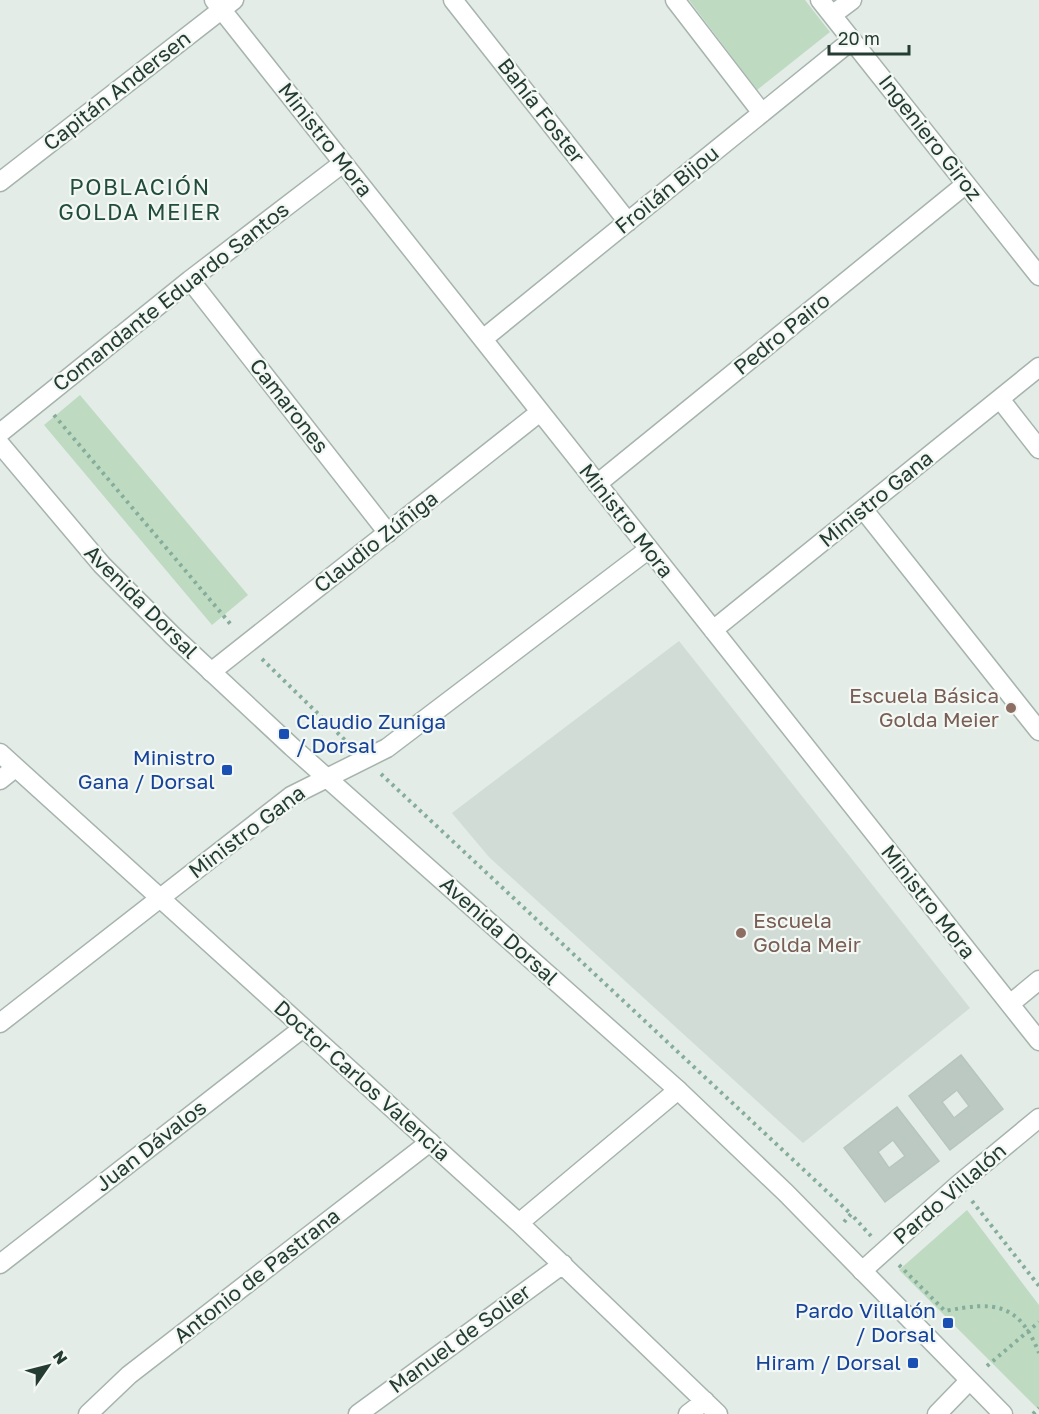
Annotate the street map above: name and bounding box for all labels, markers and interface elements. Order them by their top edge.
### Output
scale bar [829,18,908,56]
street label: Capitán Andersen [38,25,195,156]
text: 20 m [838,27,880,49]
street label: Bahía Foster [493,53,591,168]
street label: Ingeniero Giroz [873,69,988,206]
street label: Ministro Mora [273,77,379,202]
street label: Froilán Bijou [609,139,724,239]
district label: POBLACIÓN GOLDA MEIER [58,173,222,225]
street label: Comandante Eduardo Santos [47,196,294,397]
street label: Pedro Pairo [728,287,835,380]
street label: Camarones [245,353,335,458]
street label: Ministro Gana [813,444,938,552]
street label: Ministro Mora [574,458,680,583]
street label: Claudio Zúñiga [308,485,443,598]
street label: Avenida Dorsal [79,539,204,664]
place label: Escuela Básica Golda Meier [849,682,999,732]
marker: Escuela Básica Golda Meier [1004,701,1018,715]
place label: Claudio Zuniga / Dorsal [296,708,446,758]
marker: Claudio Zuniga / Dorsal [277,727,291,741]
place label: Ministro Gana / Dorsal [78,744,215,794]
marker: Ministro Gana / Dorsal [220,763,234,777]
street label: Ministro Gana [183,779,310,883]
street label: Ministro Mora [876,839,982,964]
street label: Avenida Dorsal [435,870,564,990]
place label: Escuela Golda Meir [753,907,861,957]
marker: Escuela Golda Meir [734,926,748,940]
street label: Doctor Carlos Valencia [269,994,456,1166]
street label: Juan Dávalos [90,1094,211,1197]
street label: Pardo Villalón [888,1137,1011,1249]
street label: Antonio de Pastrana [168,1202,345,1348]
street label: Manuel de Solier [383,1278,535,1398]
place label: Pardo Villalón / Dorsal [795,1297,936,1347]
marker: Pardo Villalón / Dorsal [941,1316,955,1330]
north arrow [18,1336,78,1396]
text: N [49,1347,72,1368]
place label: Hiram / Dorsal [755,1349,901,1375]
marker: Hiram / Dorsal [906,1356,920,1370]

